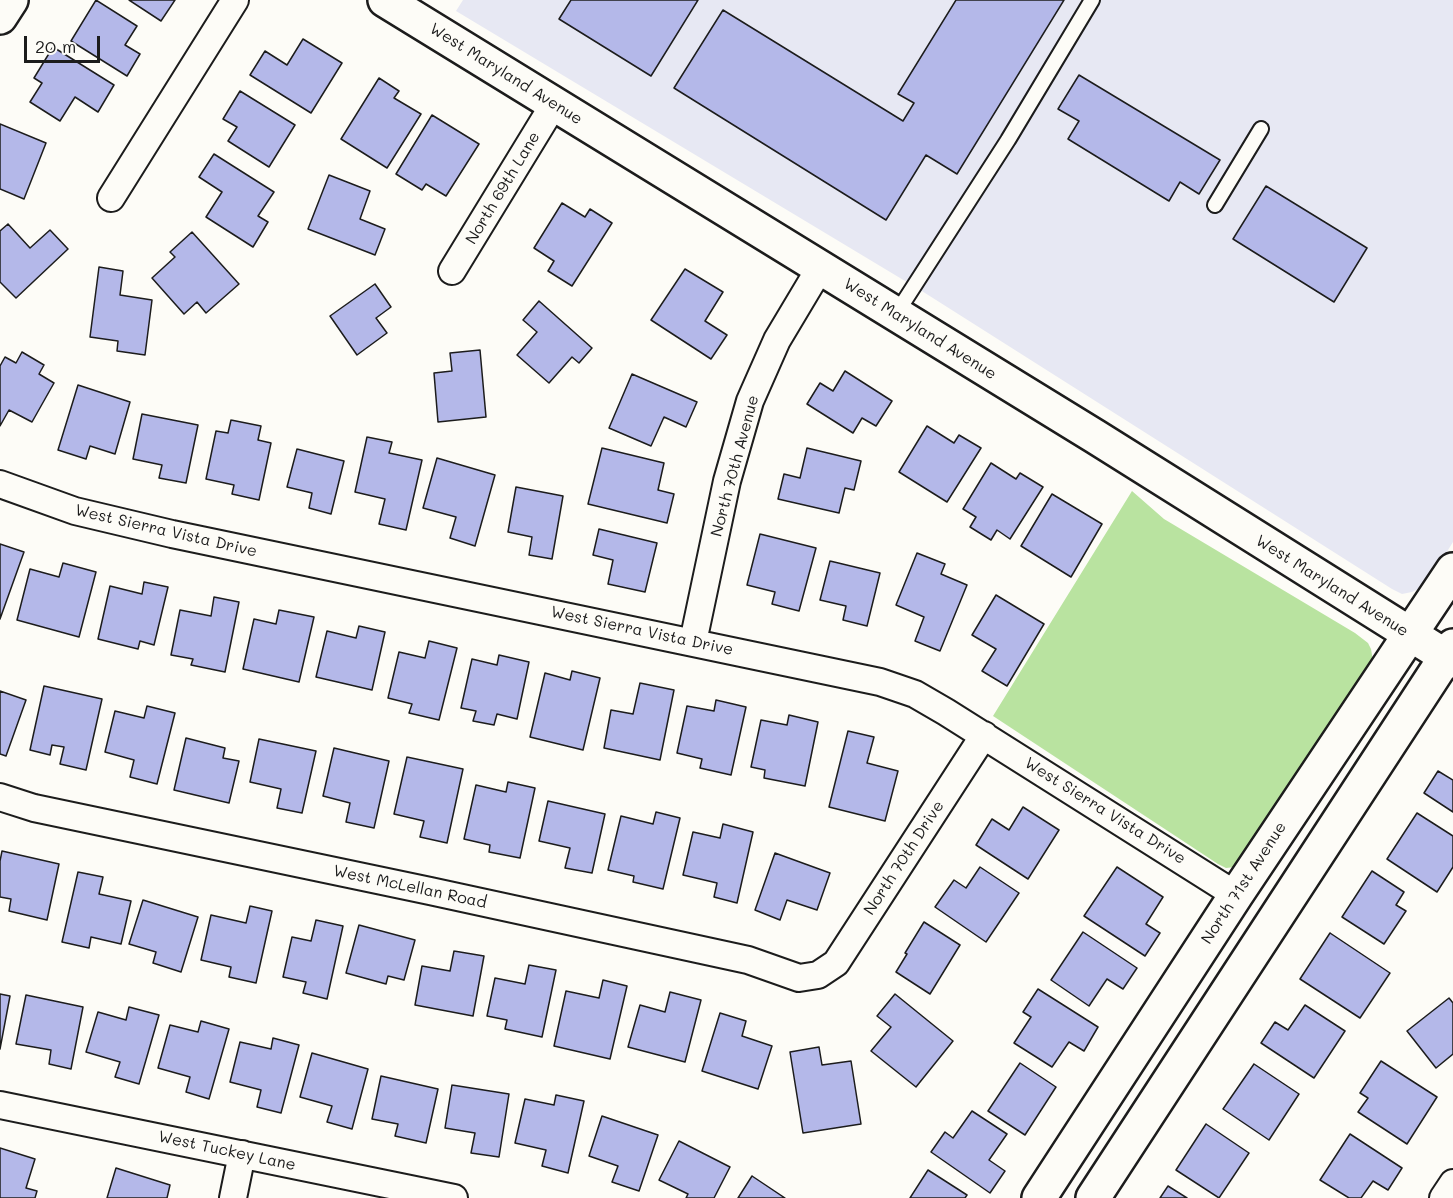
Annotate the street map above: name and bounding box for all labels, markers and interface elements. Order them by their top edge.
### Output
street label: West Maryland Avenue [426,19,586,129]
scale bar [27,24,104,62]
text: 20 m [35,34,76,58]
street label: North 69th Lane [462,128,544,248]
street label: West Maryland Avenue [840,274,1000,384]
street label: North 70th Avenue [707,393,763,539]
street label: West Sierra Vista Drive [73,501,259,561]
street label: West Maryland Avenue [1252,531,1412,641]
street label: West Sierra Vista Drive [549,602,735,660]
street label: West Sierra Vista Drive [1021,754,1189,868]
street label: North 70th Drive [860,797,948,919]
street label: North 71st Avenue [1197,818,1291,948]
street label: West McLellan Road [332,861,488,913]
street label: West Tuckey Lane [157,1127,297,1175]

